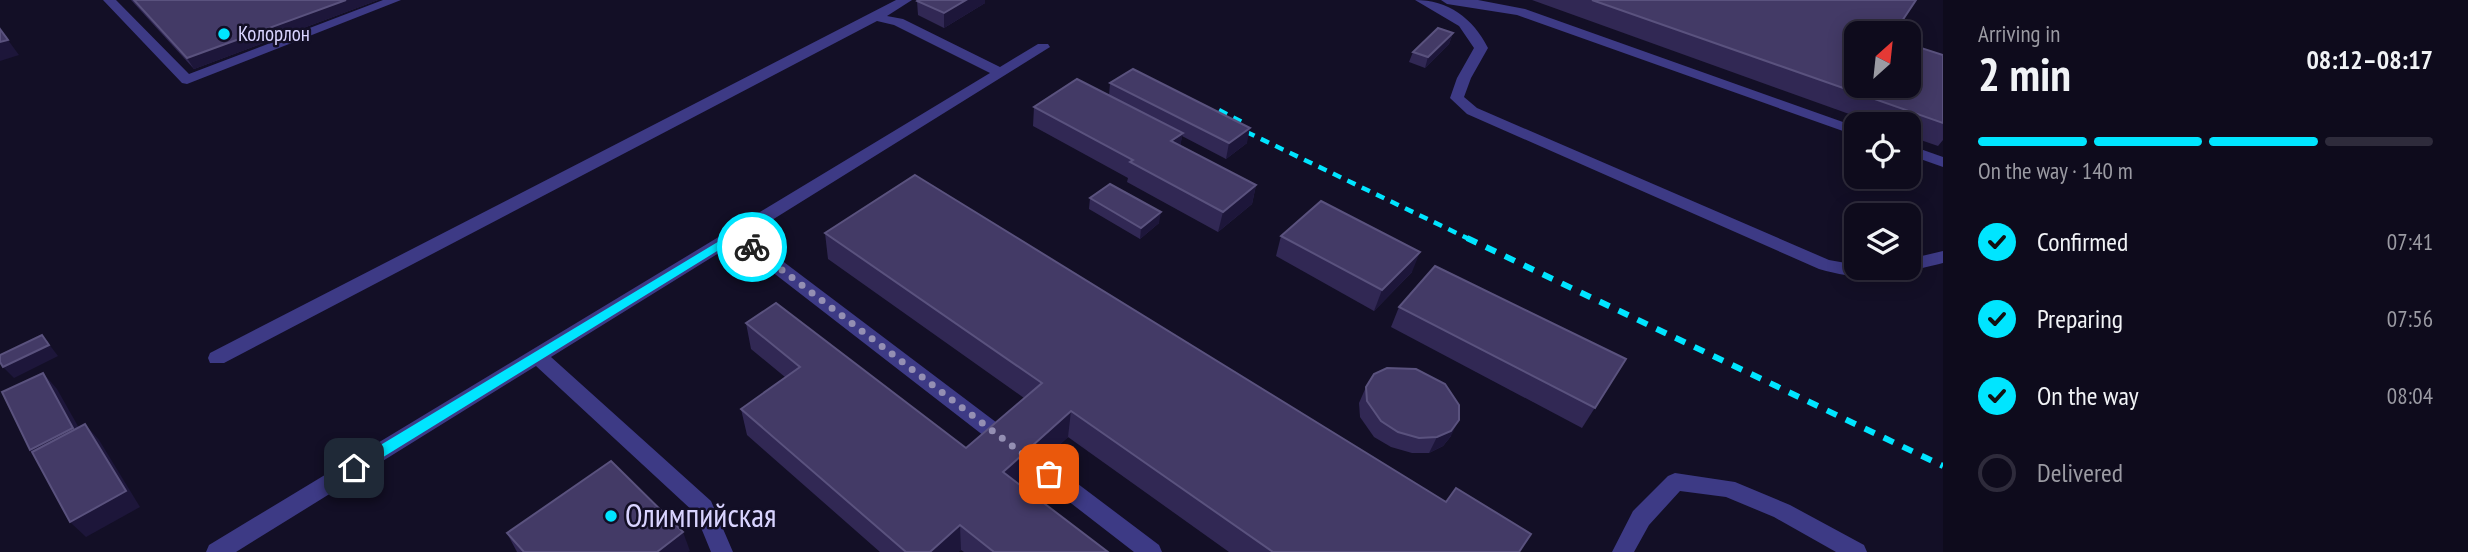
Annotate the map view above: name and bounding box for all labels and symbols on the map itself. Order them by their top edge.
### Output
place label: Колорлон [238,20,310,47]
north arrow [1844,21,1922,98]
marker: Колорлон [216,26,232,42]
courier [717,212,787,282]
pin [324,438,384,498]
pin [1019,444,1079,504]
place label: Олимпийская [625,494,776,536]
marker: Олимпийская [603,508,619,524]

